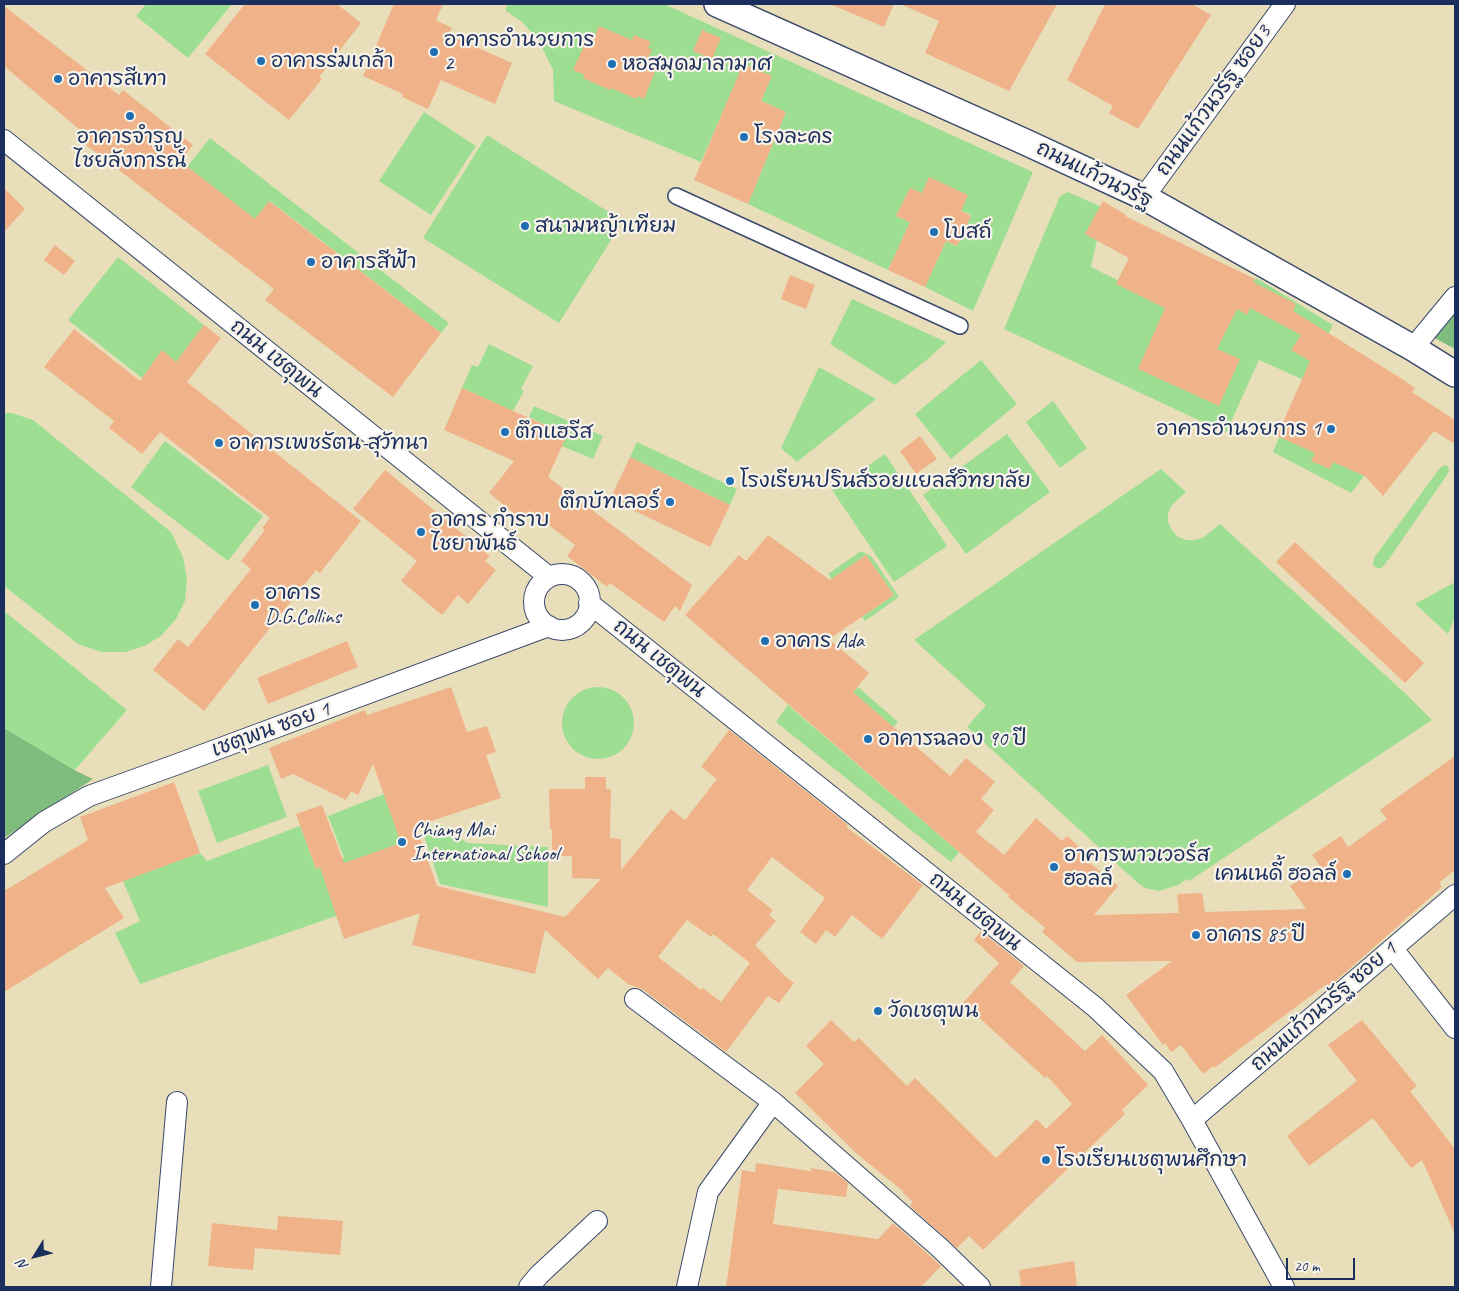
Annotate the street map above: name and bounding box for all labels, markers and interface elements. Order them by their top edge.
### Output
street label: ถนนแก้วนวรัฐ ซอย3 [1151,21,1277,181]
place label: อาคารอำนวยการ 2 [444,27,594,77]
marker: อาคารอำนวยการ 2 [428,46,440,58]
place label: อาคารร่มเกล้า [271,48,394,74]
place label: หอสมุดมาลามาศ [622,51,771,77]
marker: อาคารร่มเกล้า [255,55,267,67]
marker: หอสมุดมาลามาศ [606,58,618,70]
place label: อาคารสีเทา [68,66,167,92]
marker: อาคารสีเทา [52,73,64,85]
marker: อาคารจำรูญ ไชยลังการณ์ [124,110,136,122]
place label: อาคารจำรูญ ไชยลังการณ์ [74,124,186,174]
place label: โรงละคร [754,124,833,150]
marker: โรงละคร [738,131,750,143]
street label: ถนนแก้วนวรัฐ [1032,136,1156,214]
place label: สนามหญ้าเทียม [535,213,676,239]
place label: โบสถ์ [944,219,992,245]
marker: สนามหญ้าเทียม [519,220,531,232]
marker: โบสถ์ [928,226,940,238]
place label: อาคารสีฟ้า [321,249,417,275]
marker: อาคารสีฟ้า [305,256,317,268]
street label: ถนน เชตุพน [225,314,327,404]
place label: อาคารอำนวยการ 1 [1156,416,1321,442]
place label: ตึกแฮรีส [515,419,592,445]
marker: อาคารอำนวยการ 1 [1325,423,1337,435]
marker: ตึกแฮรีส [499,426,511,438]
place label: อาคารเพชรัตน-สุวัทนา [229,430,428,456]
marker: อาคารเพชรัตน-สุวัทนา [213,437,225,449]
place label: โรงเรียนปรินส์รอยแยลส์วิทยาลัย [740,468,1031,494]
marker: โรงเรียนปรินส์รอยแยลส์วิทยาลัย [724,475,736,487]
place label: ตึกบัทเลอร์ [560,489,660,515]
marker: ตึกบัทเลอร์ [664,496,676,508]
place label: อาคาร กำราบ ไชยาพันธ์ [431,507,549,557]
marker: อาคาร กำราบ ไชยาพันธ์ [415,526,427,538]
place label: อาคาร D.G.Collins [265,580,341,630]
marker: อาคาร D.G.Collins [249,599,261,611]
street label: ถนน เชตุพน [608,614,710,704]
place label: อาคาร Ada [775,628,864,654]
marker: อาคาร Ada [759,635,771,647]
street label: เชตุพน ซอย 1 [208,697,334,763]
place label: อาคารฉลอง 90 ปี [878,726,1027,752]
marker: อาคารฉลอง 90 ปี [862,733,874,745]
place label: Chiang Mai International School [412,817,559,867]
marker: Chiang Mai International School [396,836,408,848]
place label: อาคารพาวเวอร์ส ฮอลล์ [1064,842,1209,892]
marker: อาคารพาวเวอร์ส ฮอลล์ [1048,861,1060,873]
place label: เคนเนดี้ ฮอลล์ [1214,861,1337,887]
street label: ถนน เชตุพน [924,867,1026,957]
marker: เคนเนดี้ ฮอลล์ [1341,868,1353,880]
place label: อาคาร 85 ปี [1206,922,1305,948]
marker: อาคาร 85 ปี [1190,929,1202,941]
street label: ถนนแก้วนวรัฐ ซอย 1 [1246,937,1402,1077]
place label: วัดเชตุพน [888,998,978,1024]
marker: วัดเชตุพน [872,1005,884,1017]
place label: โรงเรียนเชตุพนศึกษา [1056,1147,1247,1173]
marker: โรงเรียนเชตุพนศึกษา [1040,1154,1052,1166]
north arrow [10,1231,60,1281]
scale bar [1289,1248,1358,1280]
text: N [13,1257,32,1274]
text: 20 m [1294,1257,1320,1276]

